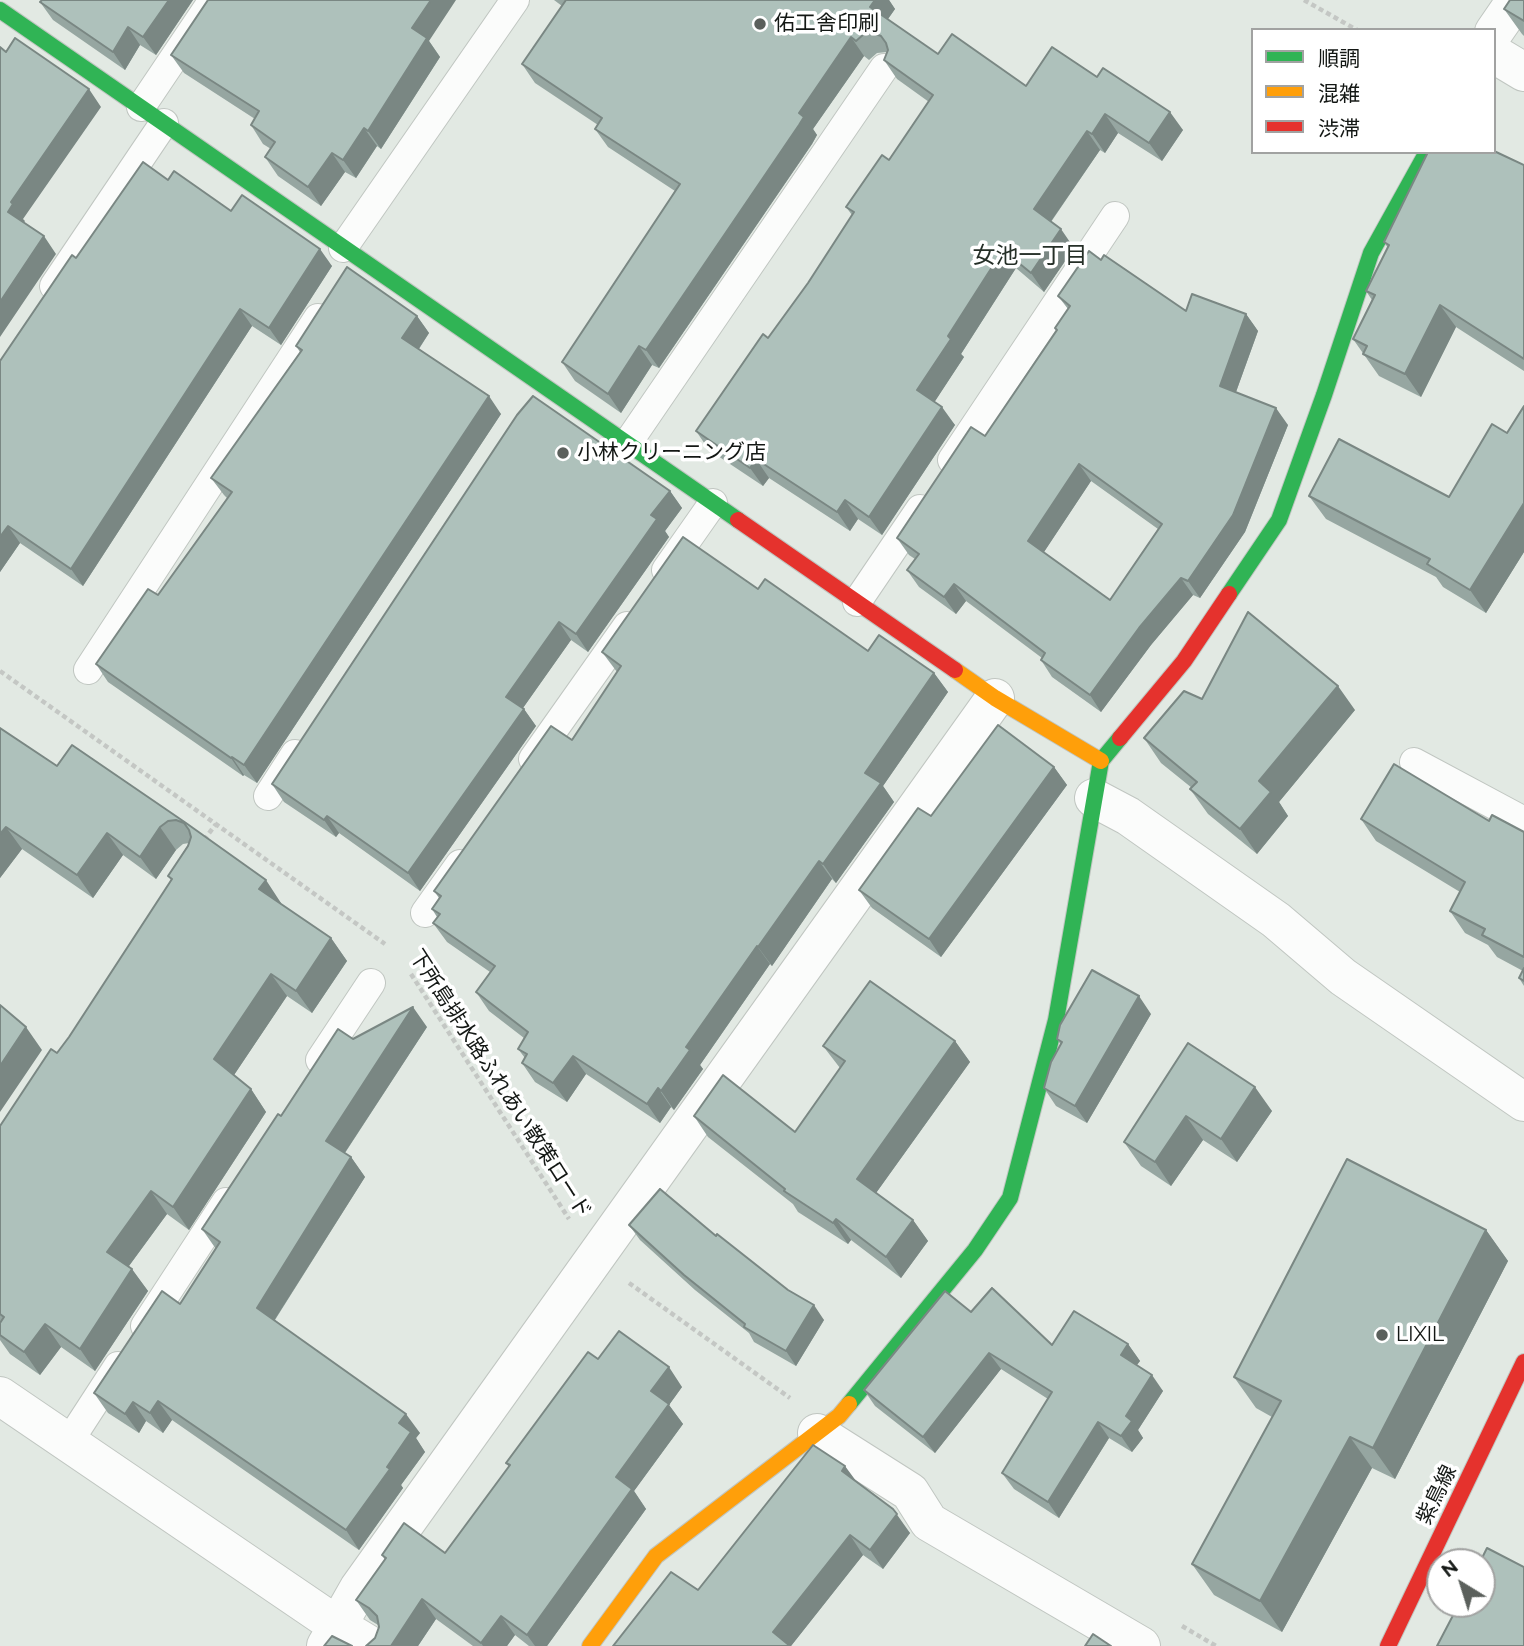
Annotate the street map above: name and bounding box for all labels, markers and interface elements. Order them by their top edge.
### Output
place label: 佑工舎印刷 [774,11,879,37]
marker: 佑工舎印刷 [752,16,768,32]
legend [1251,28,1496,154]
text: 順調 [1318,46,1360,71]
text: 混雑 [1318,81,1360,106]
text: 渋滞 [1318,116,1360,141]
district label: 女池一丁目 [973,242,1087,270]
place label: 小林クリーニング店 [577,440,766,466]
marker: 小林クリーニング店 [555,445,571,461]
street label: 下所島排水路ふれあい散策ロード [404,945,596,1223]
place label: LIXIL [1396,1322,1444,1348]
marker: LIXIL [1374,1327,1390,1343]
street label: 紫鳥線 [1412,1461,1462,1529]
north arrow [1426,1548,1496,1618]
text: N [1437,1555,1462,1581]

